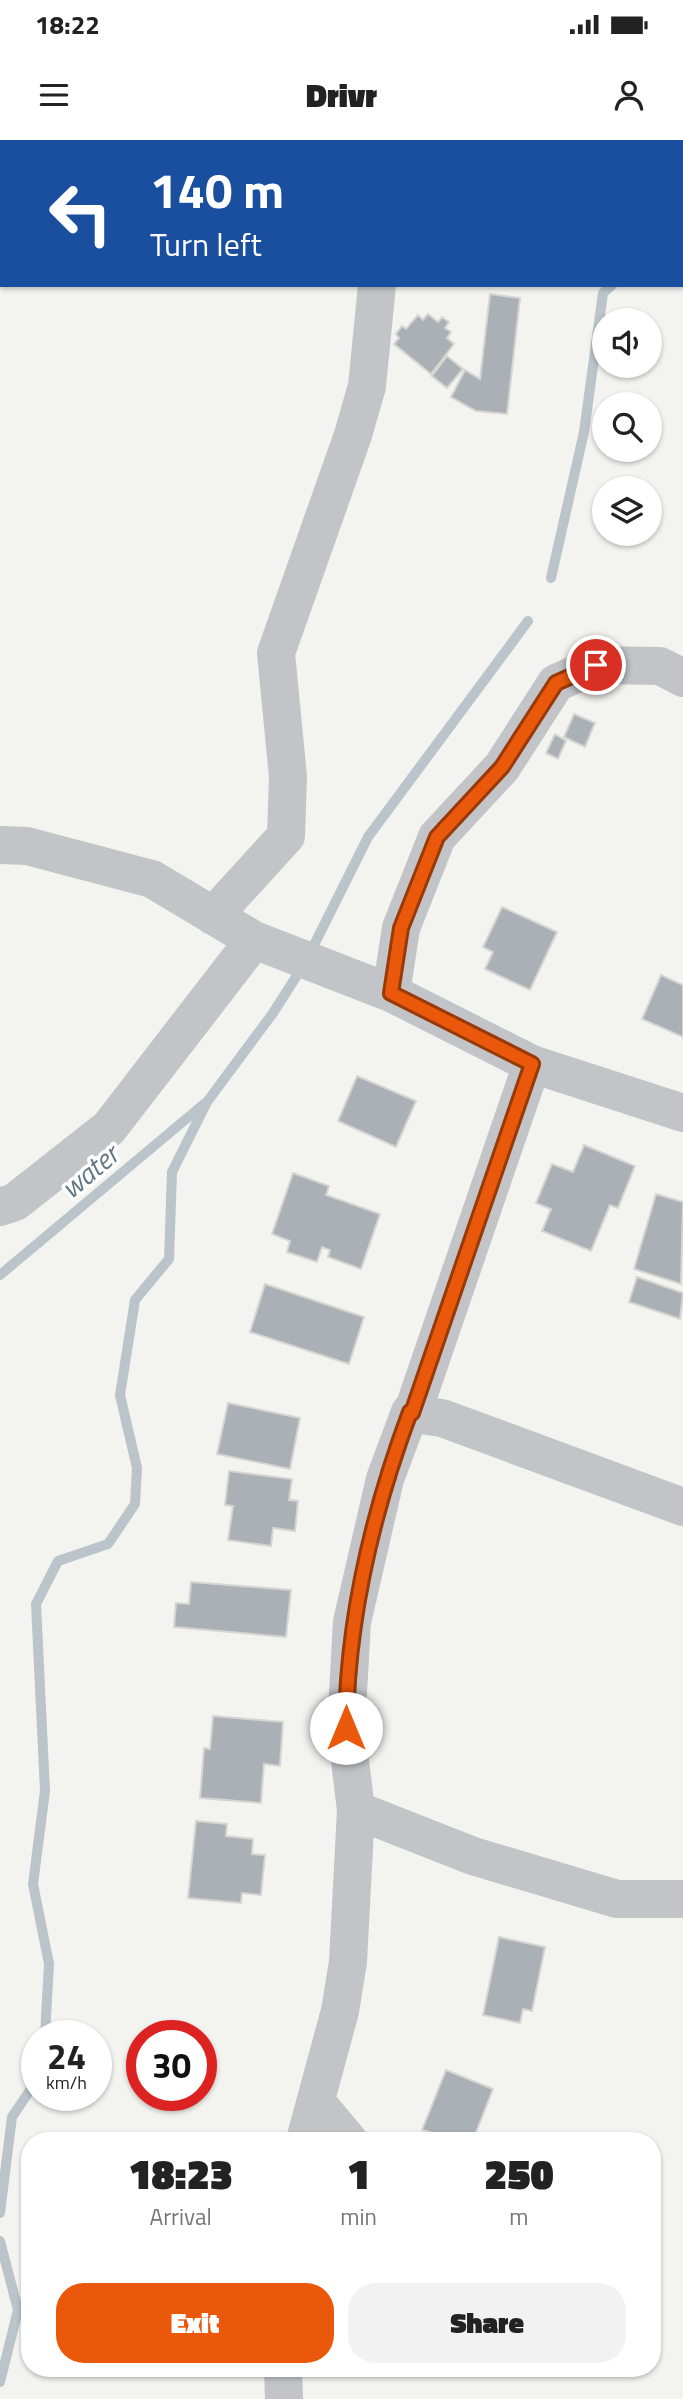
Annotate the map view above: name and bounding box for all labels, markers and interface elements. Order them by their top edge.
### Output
text: 18:22 [35,5,100,44]
text: Drivr [306,71,377,119]
icon: menu [35,76,73,114]
icon: person [610,76,648,114]
text: 140 m [150,152,284,227]
icon: left [35,168,126,259]
text: Turn left [150,220,262,268]
map controls [592,308,662,546]
button: sound [592,308,662,378]
button: search [592,392,662,462]
button: layers [592,476,662,546]
pin [566,635,626,695]
icon: arrive [577,646,615,684]
water label: water [50,1132,130,1208]
position arrow [309,1691,383,1765]
speed limit sign: 30 [126,2020,217,2111]
text: 24 [47,2029,86,2083]
text: km/h [46,2069,87,2096]
text: 18:23 [128,2141,233,2205]
text: 1 [347,2141,370,2205]
text: 250 [484,2141,554,2205]
text: Arrival [149,2199,212,2234]
text: min [340,2199,377,2234]
text: m [509,2199,529,2234]
button: Exit [56,2283,334,2363]
button: Share [348,2283,626,2363]

